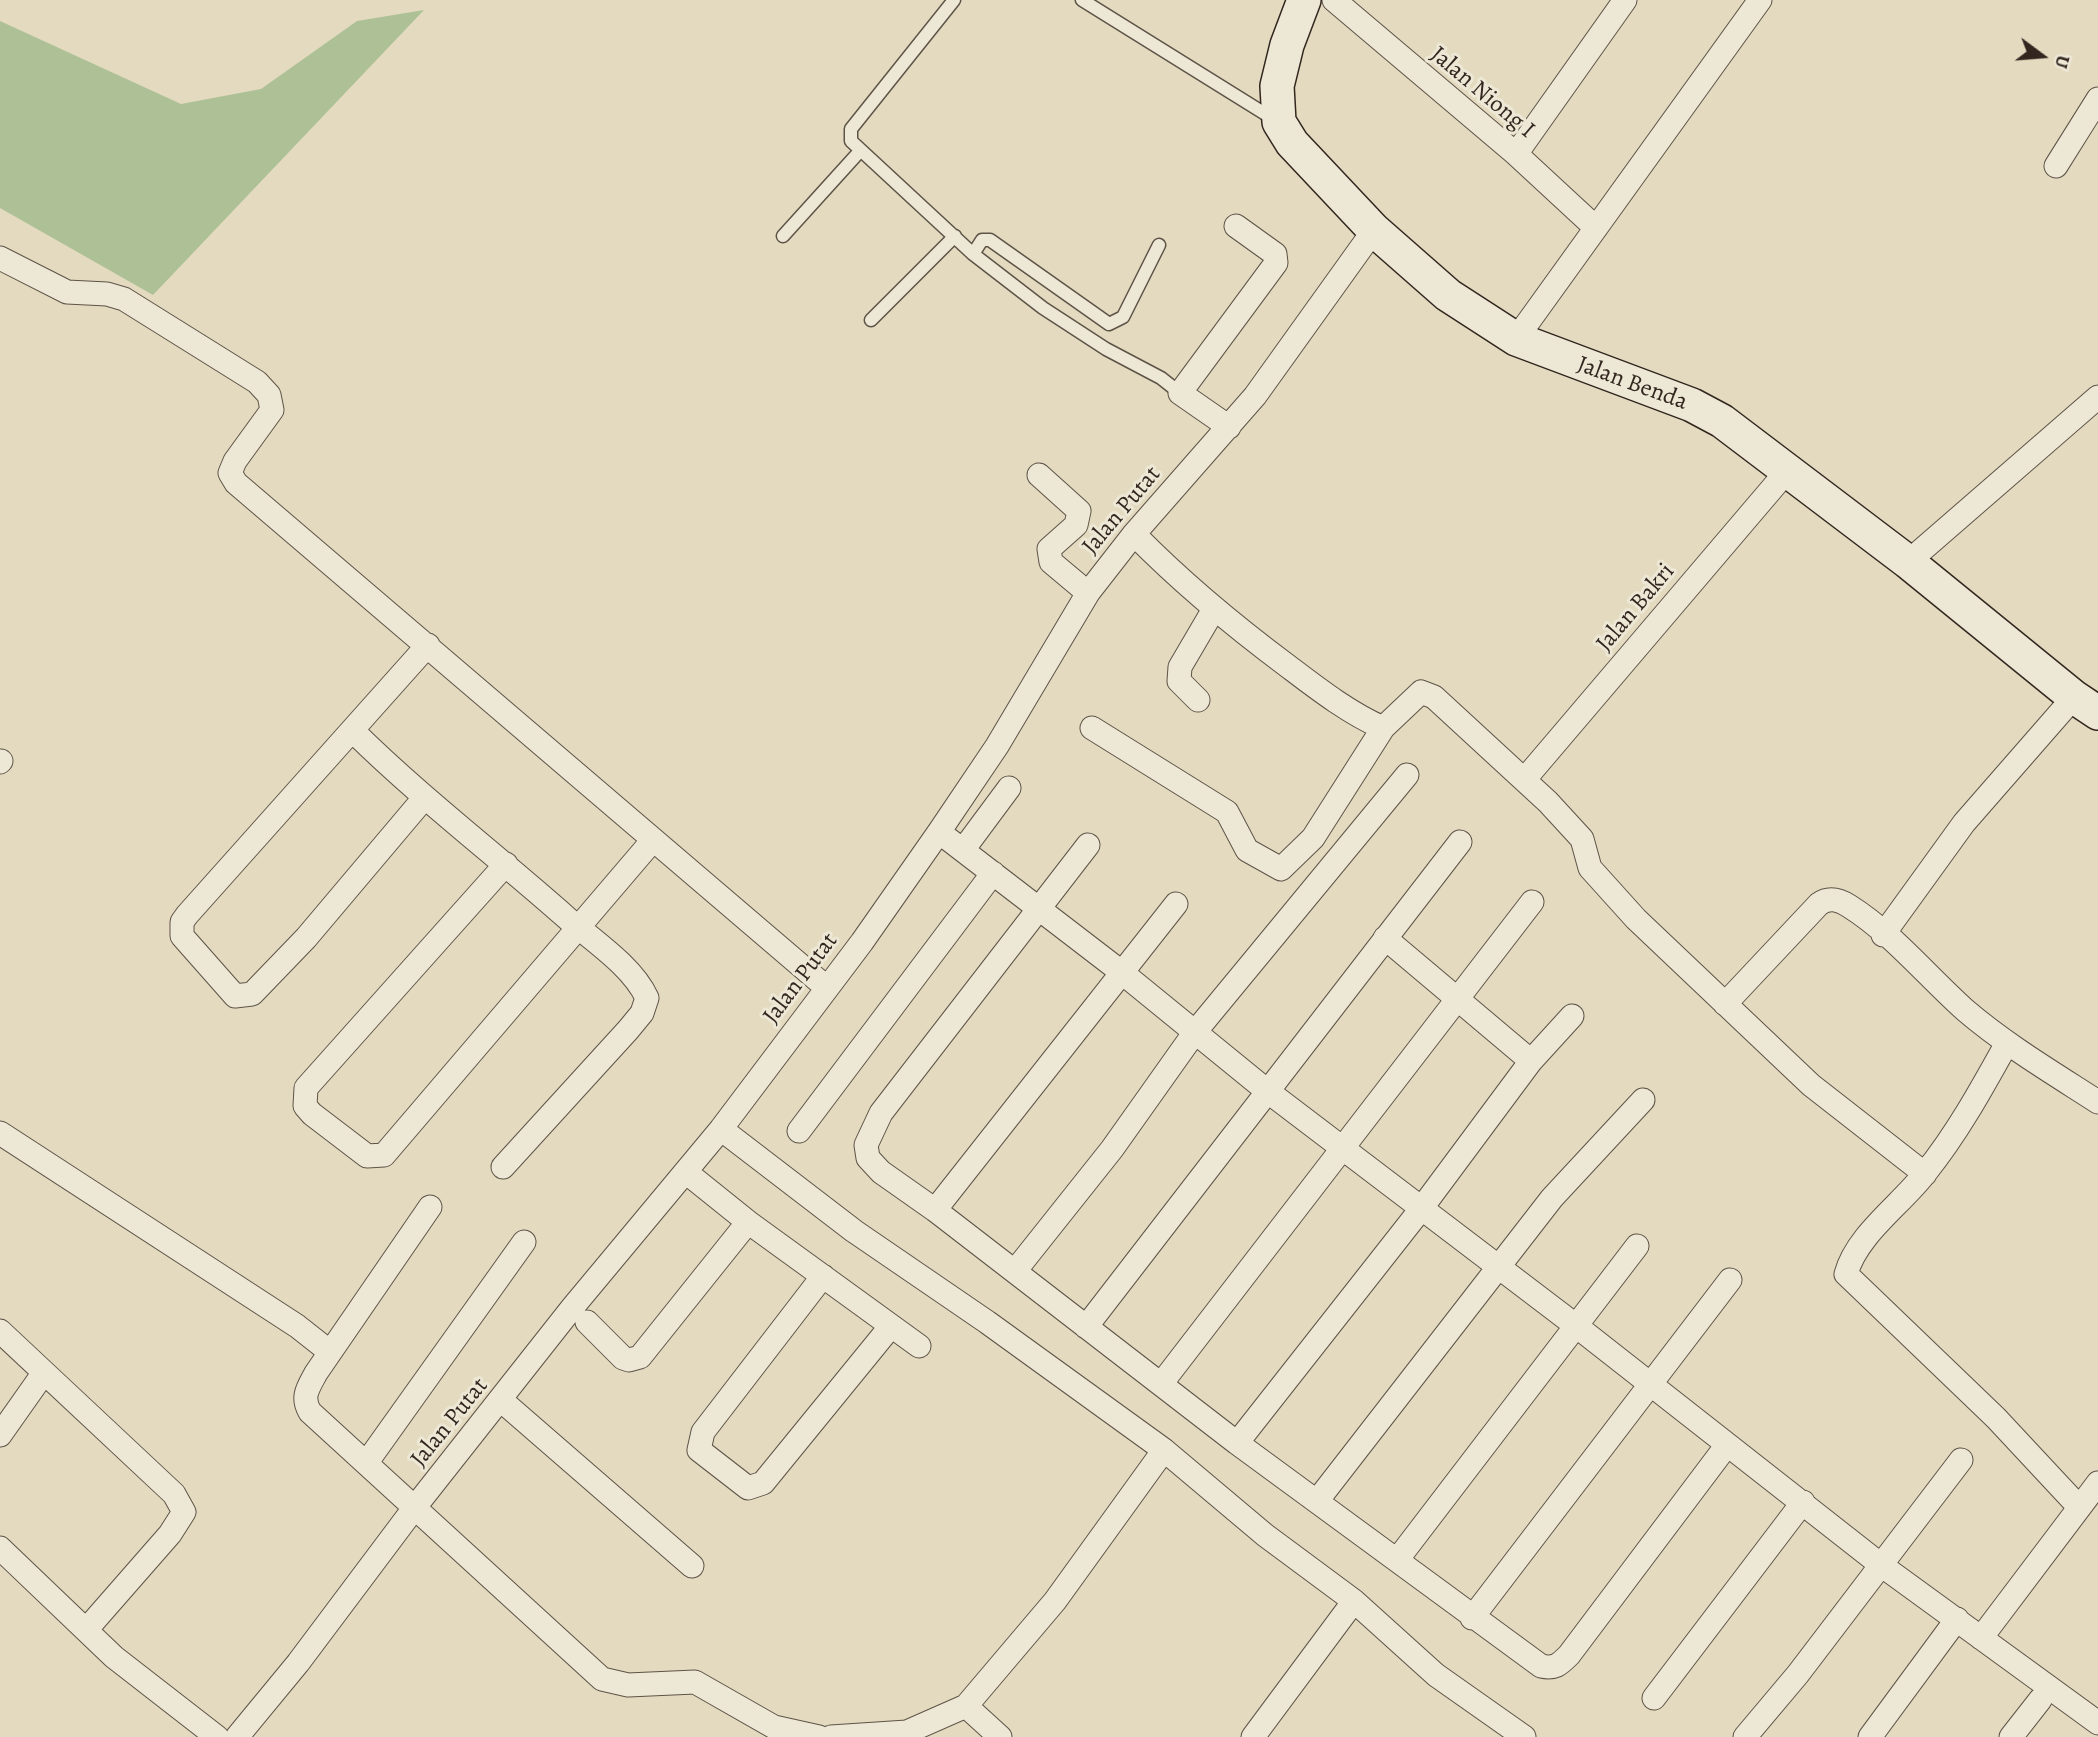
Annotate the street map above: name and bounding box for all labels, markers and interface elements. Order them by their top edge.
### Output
north arrow [2007,21,2077,91]
street label: Jalan Niong I [1424,41,1540,145]
text: U [2048,52,2076,71]
street label: Jalan Benda [1573,351,1691,417]
street label: Jalan Putat [1077,461,1167,561]
street label: Jalan Bakri [1591,558,1681,658]
street label: Jalan Putat [757,928,845,1030]
street label: Jalan Putat [405,1373,495,1473]

